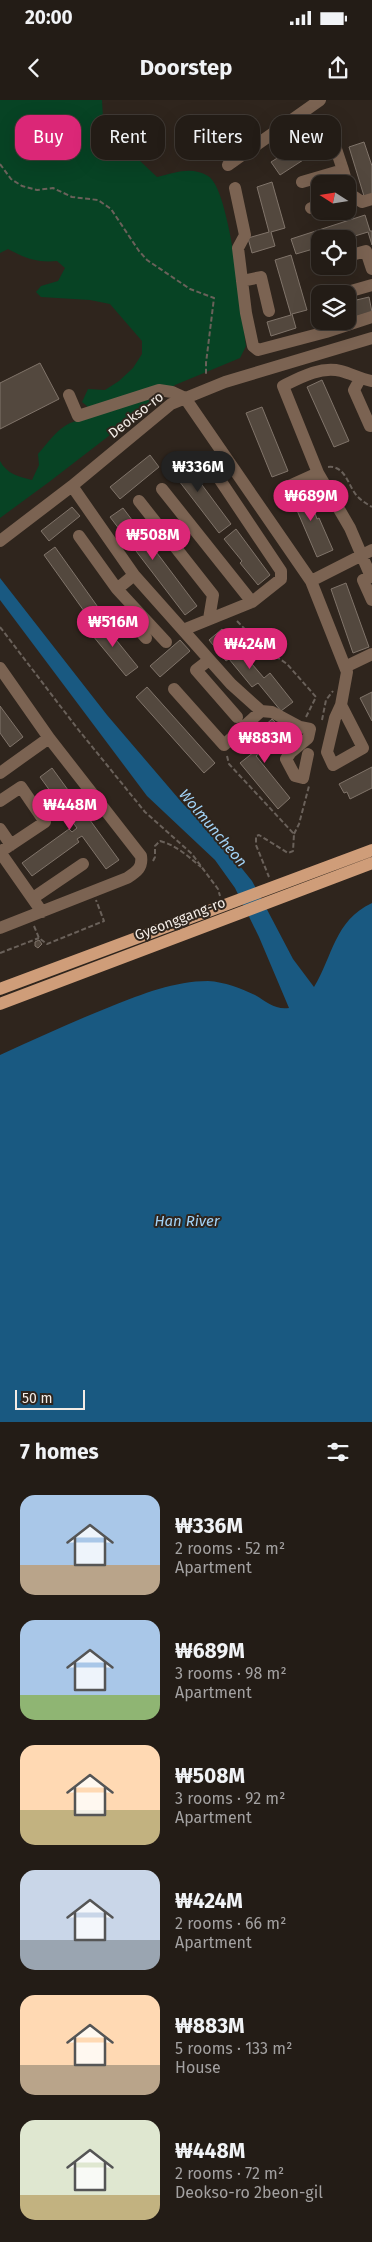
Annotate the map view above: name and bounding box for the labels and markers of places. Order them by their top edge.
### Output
pin: ₩336M [163,450,233,493]
pin: ₩689M [276,480,346,522]
pin: ₩508M [118,518,188,561]
pin: ₩516M [78,606,148,648]
pin: ₩424M [215,628,285,670]
pin: ₩883M [230,722,300,764]
pin: ₩448M [35,788,105,831]

